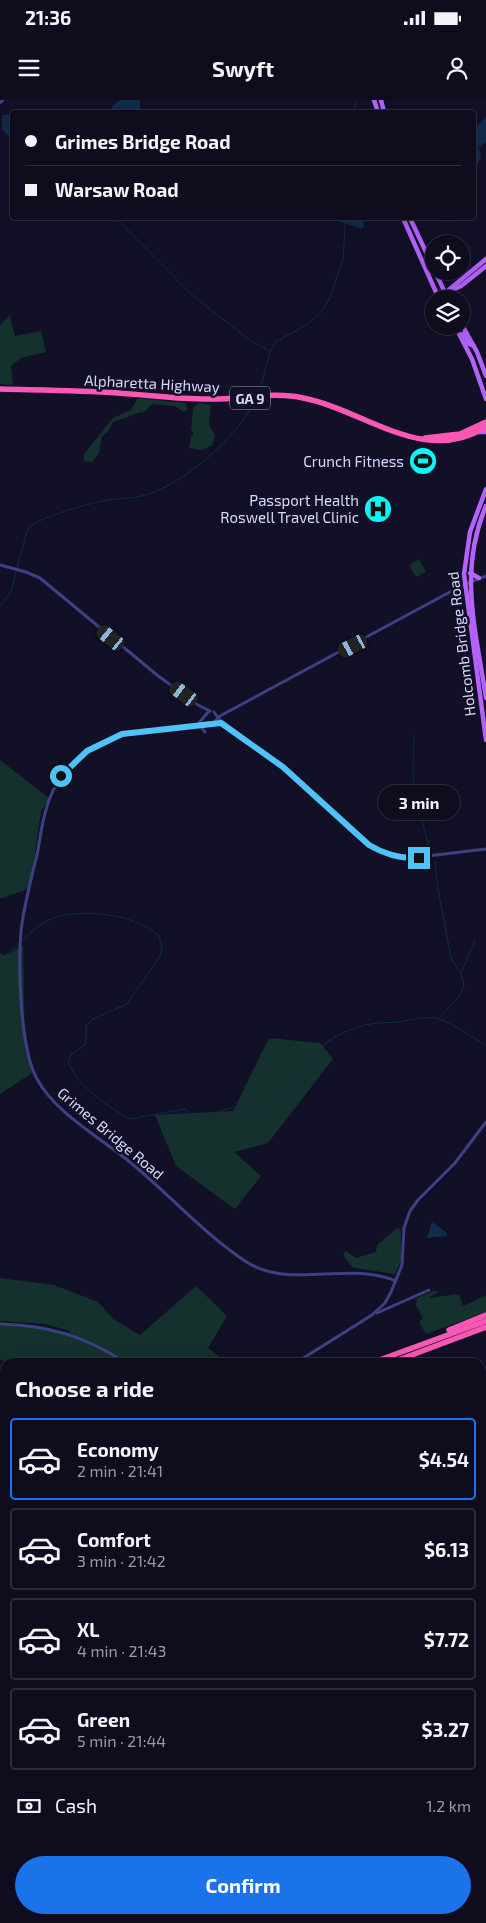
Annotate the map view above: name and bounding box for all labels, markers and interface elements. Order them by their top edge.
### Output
text: 21:36 [25,6,71,29]
icon: menu [15,54,43,82]
icon: person [443,54,471,82]
text: Swyft [212,55,274,81]
text: Grimes Bridge Road [55,130,231,153]
text: Warsaw Road [55,178,179,201]
map controls [425,235,470,335]
button: locate [425,235,470,280]
button: layers [425,290,470,335]
street label: Alpharetta Highway [84,370,220,396]
road number: GA 9 [230,386,270,410]
sports icon: Crunch Fitness [408,446,438,476]
place label: Crunch Fitness [303,452,404,470]
place label: Passport Health Roswell Travel Clinic [220,491,359,526]
hospital icon: Passport Health Roswell Travel Clinic [363,494,393,524]
street label: Holcomb Bridge Road [443,571,479,717]
car [94,623,127,653]
car [336,632,369,660]
car [167,679,200,709]
route start [50,765,72,787]
callout: 3 min [378,786,460,820]
text: 3 min [399,793,439,812]
route end [408,847,430,869]
street label: Grimes Bridge Road [54,1083,168,1183]
text: Choose a ride [15,1375,154,1401]
icon: car [17,1437,62,1482]
text: Economy [77,1438,159,1461]
text: $4.54 [419,1448,469,1471]
text: 2 min · 21:41 [77,1461,163,1480]
icon: car [17,1527,62,1572]
text: Comfort [77,1528,151,1551]
text: $6.13 [424,1538,469,1561]
text: 3 min · 21:42 [77,1551,166,1570]
icon: car [17,1617,62,1662]
text: XL [77,1618,99,1641]
text: $7.72 [424,1628,469,1651]
text: 4 min · 21:43 [77,1641,166,1660]
icon: car [17,1707,62,1752]
text: Green [77,1708,130,1731]
text: $3.27 [421,1718,469,1741]
text: 5 min · 21:44 [77,1731,166,1750]
icon: cash [15,1792,43,1820]
text: Cash [55,1794,97,1817]
text: 1.2 km [426,1796,471,1815]
button: Confirm [15,1856,471,1914]

